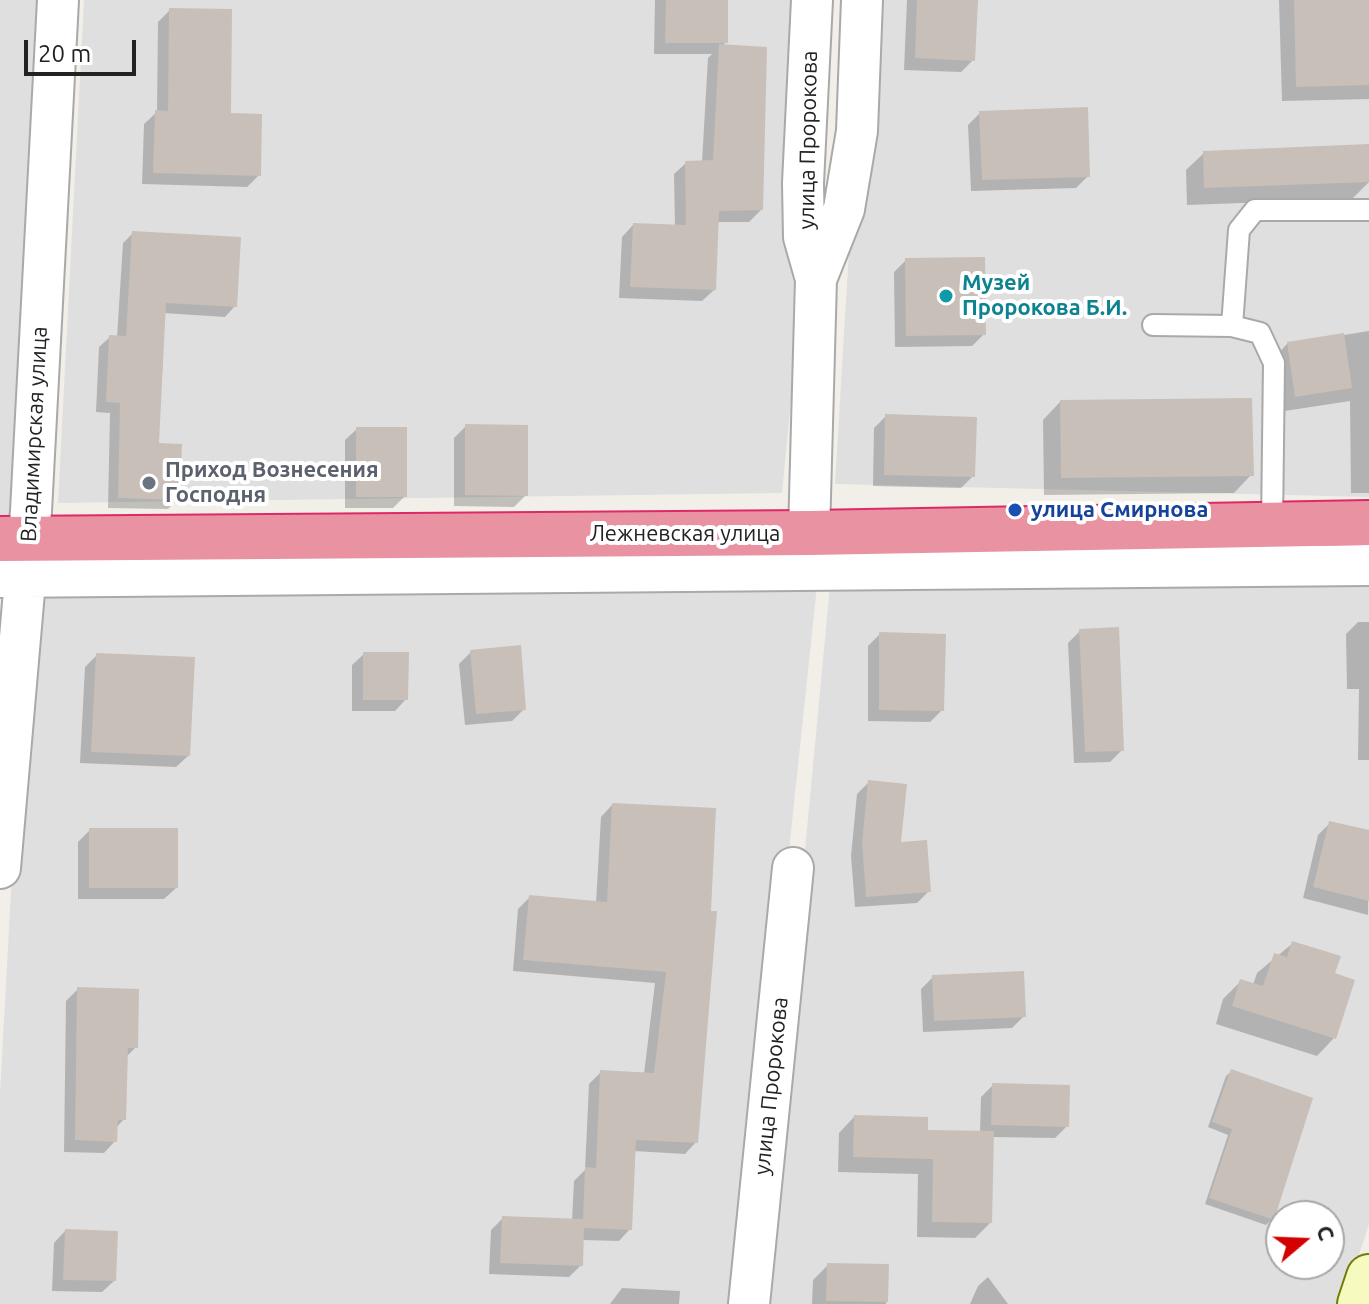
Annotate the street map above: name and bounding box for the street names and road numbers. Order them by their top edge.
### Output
street label: улица Пророкова [793,50,823,230]
street label: Владимирская улица [15,326,53,542]
street label: Лежневская улица [590,521,780,547]
street label: улица Пророкова [749,996,793,1176]

